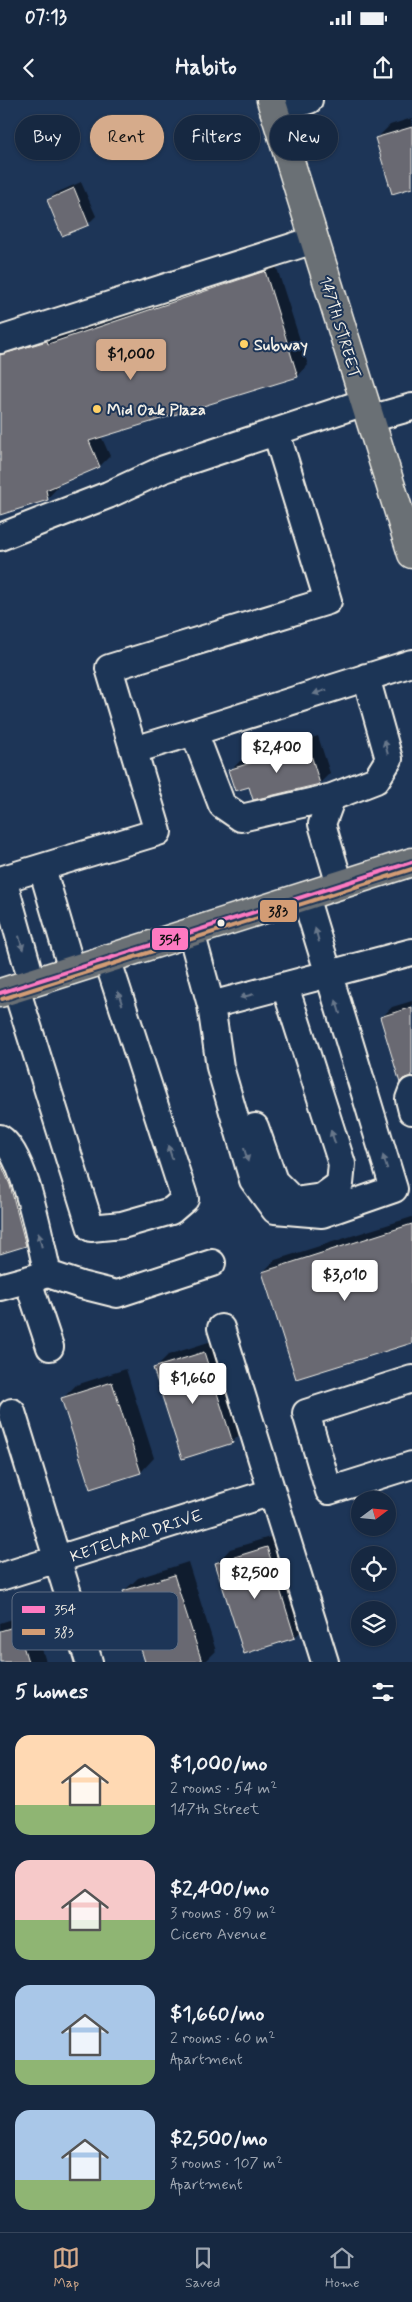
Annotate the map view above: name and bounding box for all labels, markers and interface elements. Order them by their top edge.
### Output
text: 07:13 [25,5,67,30]
icon: back [15,54,43,82]
text: Habito [175,54,237,82]
icon: share [369,54,397,82]
chip: Buy [15,115,80,160]
chip: Rent [90,115,164,160]
chip: Filters [174,115,260,160]
chip: New [270,115,338,160]
street label: 147TH STREET [314,274,365,381]
place label: Subway [254,335,308,356]
pin: $1,000 [90,338,172,381]
marker: Subway [238,338,250,350]
text: $1,000 [107,344,155,365]
place label: Mid Oak Plaza [107,400,206,421]
marker: Mid Oak Plaza [91,403,103,415]
one-way arrow [312,688,327,696]
pin: $2,400 [236,732,318,774]
text: $2,400 [253,737,302,758]
one-way arrow [381,740,389,755]
line badge: 383 [259,899,298,923]
text: 383 [268,903,288,921]
unlabelled marker [216,918,226,928]
line badge: 354 [151,927,189,951]
one-way arrow [313,928,321,943]
text: 354 [159,931,182,949]
one-way arrow [17,936,25,951]
one-way arrow [116,990,123,1005]
one-way arrow [240,992,255,1000]
one-way arrow [334,999,342,1014]
one-way arrow [329,1129,337,1144]
one-way arrow [165,1145,173,1160]
one-way arrow [242,1147,250,1162]
one-way arrow [381,1155,388,1170]
one-way arrow [35,1233,43,1248]
pin: $3,010 [304,1260,386,1302]
text: $3,010 [323,1265,367,1286]
pin: $1,660 [152,1362,234,1405]
text: $1,660 [170,1368,216,1389]
north arrow [351,1491,396,1536]
map controls [351,1491,396,1646]
street label: KETELAAR DRIVE [68,1505,205,1568]
button: locate [351,1546,396,1591]
pin: $2,500 [214,1558,296,1600]
text: $2,500 [231,1563,279,1584]
legend [12,1592,178,1650]
text: 354 [54,1601,76,1619]
button: layers [351,1601,396,1646]
text: 383 [54,1624,74,1642]
text: 5 homes [15,1678,88,1706]
icon: filters [369,1678,397,1706]
text: $1,000/mo [170,1750,268,1778]
icon: home [55,1755,115,1815]
text: 2 rooms · 54 m² [170,1778,277,1799]
text: 147th Street [170,1799,259,1820]
text: $2,400/mo [170,1875,269,1903]
icon: home [55,1880,115,1940]
text: 3 rooms · 89 m² [170,1903,276,1924]
text: Cicero Avenue [170,1924,267,1945]
text: $1,660/mo [170,2000,264,2028]
icon: home [55,2005,115,2065]
text: 2 rooms · 60 m² [170,2028,275,2049]
text: Apartment [170,2049,243,2070]
text: $2,500/mo [170,2125,268,2153]
icon: home [55,2130,115,2190]
text: 3 rooms · 107 m² [170,2153,283,2174]
text: Apartment [170,2174,243,2195]
tab: Map [52,2244,80,2292]
tab: Saved [185,2244,220,2292]
tab: Home [325,2244,360,2292]

